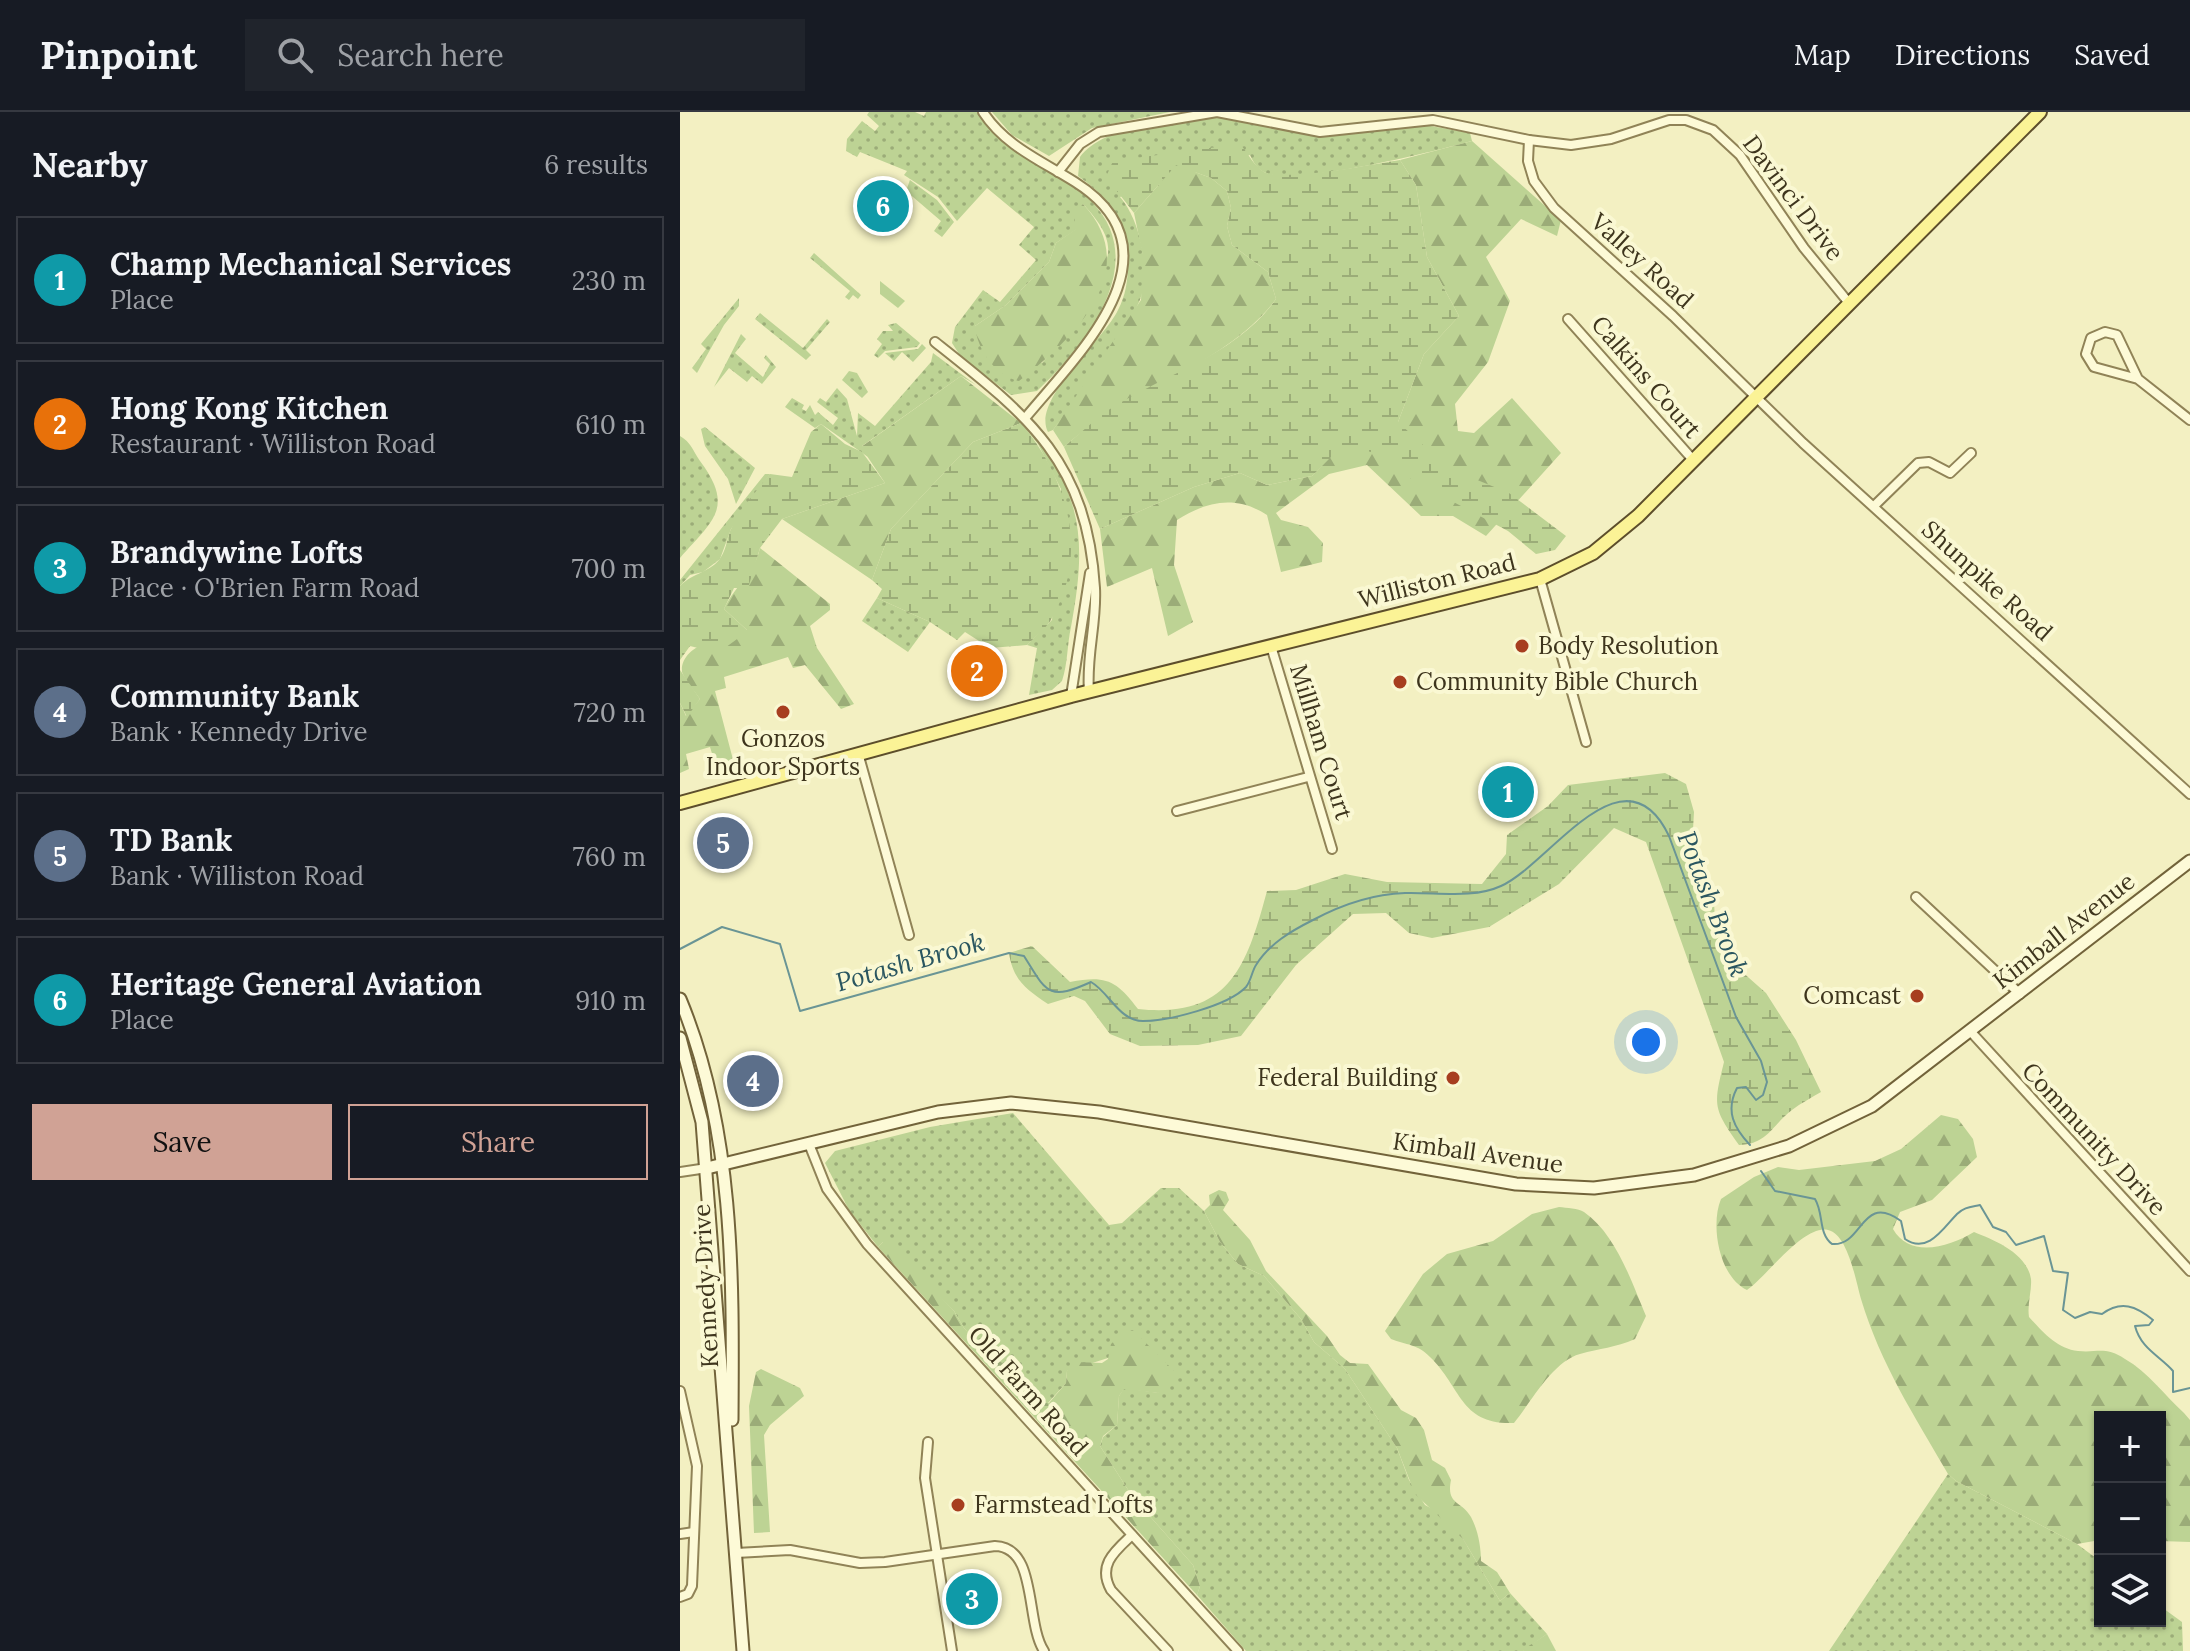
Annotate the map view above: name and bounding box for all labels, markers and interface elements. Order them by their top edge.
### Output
search box [245,19,805,91]
text: Pinpoint [40,31,197,79]
icon: search [273,33,317,77]
text: Search here [337,36,504,74]
text: Map [1794,37,1851,73]
text: Directions [1895,37,2030,73]
text: Saved [2074,37,2150,73]
street label: Davinci Drive [1736,129,1851,267]
text: Nearby [32,143,148,186]
text: 6 results [544,148,648,181]
pin: 6 [857,176,909,236]
street label: Valley Road [1584,206,1700,315]
text: Champ Mechanical Services [110,245,511,283]
text: 1 [55,264,65,297]
text: 230 m [572,264,646,297]
text: Place [110,283,174,316]
street label: Calkins Court [1585,309,1708,445]
text: Hong Kong Kitchen [110,389,388,427]
text: 2 [53,408,67,441]
text: 610 m [575,408,646,441]
text: Restaurant · Williston Road [110,427,436,460]
street label: Shunpike Road [1915,514,2059,648]
text: Brandywine Lofts [110,533,363,571]
street label: Williston Road [1355,546,1519,615]
text: 3 [53,552,67,585]
text: 700 m [572,552,646,585]
text: Place · O'Brien Farm Road [110,571,420,604]
place label: Body Resolution [1538,630,1719,661]
marker: Body Resolution [1513,637,1531,655]
pin: 2 [951,641,1003,701]
street label: Millham Court [1283,660,1360,824]
place label: Community Bible Church [1416,666,1698,697]
marker: Community Bible Church [1391,673,1409,691]
text: Community Bank [110,677,359,715]
text: 4 [53,696,67,729]
text: 720 m [574,696,646,729]
marker: Gonzos Indoor Sports [774,703,792,721]
text: Bank · Kennedy Drive [110,715,367,748]
place label: Gonzos Indoor Sports [706,723,860,782]
pin: 1 [1482,762,1534,822]
pin: 5 [697,813,749,873]
text: TD Bank [110,821,233,859]
water label: Potash Brook [1671,826,1756,981]
text: 5 [53,840,67,873]
text: 760 m [573,840,646,873]
text: Bank · Williston Road [110,859,364,892]
street label: Kimball Avenue [1986,866,2141,996]
water label: Potash Brook [831,924,988,999]
text: Heritage General Aviation [110,965,482,1003]
place label: Comcast [1803,980,1902,1011]
text: 6 [53,984,67,1017]
text: 910 m [575,984,646,1017]
marker: Comcast [1908,987,1926,1005]
text: Place [110,1003,174,1036]
your location [1626,1022,1666,1062]
pin: 4 [727,1051,779,1111]
street label: Community Drive [2015,1056,2173,1222]
place label: Federal Building [1257,1062,1438,1093]
marker: Federal Building [1444,1069,1462,1087]
button: Save [32,1104,332,1180]
button: Share [348,1104,648,1180]
street label: Kimball Avenue [1391,1125,1565,1180]
street label: Kennedy Drive [686,1203,725,1369]
street label: Old Farm Road [962,1319,1095,1462]
map controls [2094,1411,2166,1627]
button: + [2094,1411,2166,1483]
button: − [2094,1483,2166,1555]
place label: Farmstead Lofts [974,1489,1153,1520]
marker: Farmstead Lofts [949,1496,967,1514]
button: layers [2094,1555,2166,1627]
pin: 3 [946,1569,998,1629]

